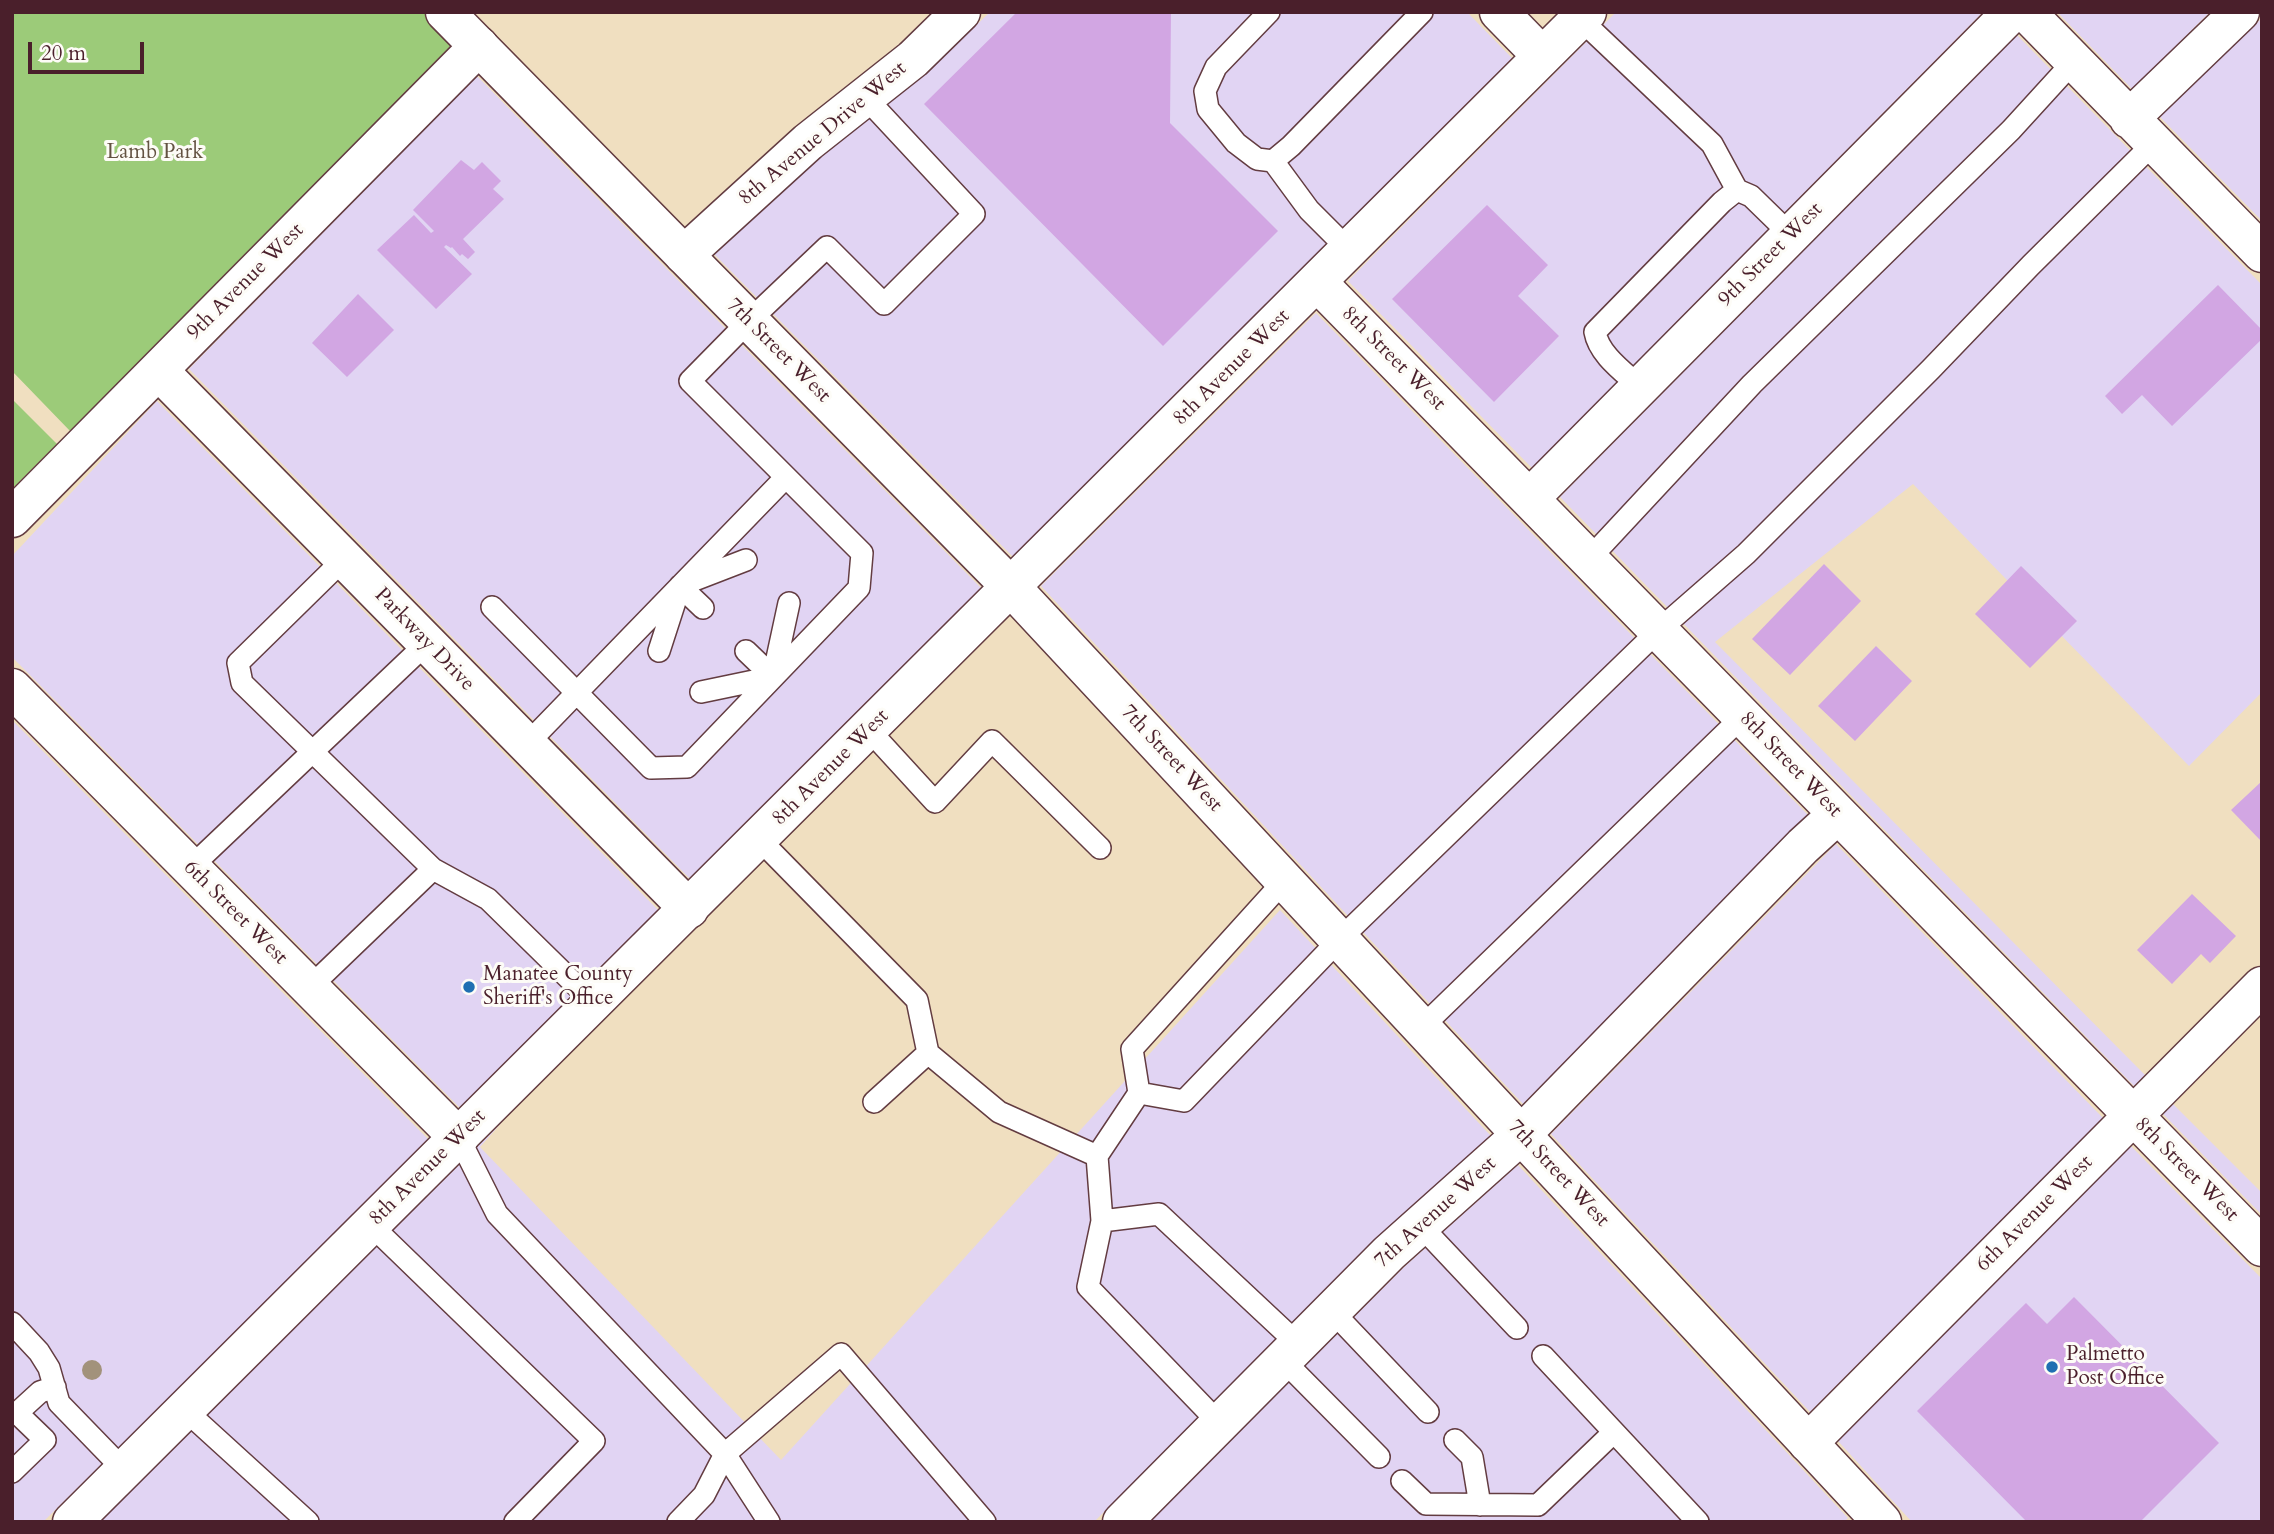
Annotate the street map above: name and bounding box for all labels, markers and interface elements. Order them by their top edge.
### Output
scale bar [32,28,147,72]
text: 20 m [41,39,86,68]
street label: 8th Avenue Drive West [734,56,912,212]
park label: Lamb Park [107,140,203,166]
street label: 9th Street West [1714,198,1828,312]
street label: 9th Avenue West [182,218,310,346]
street label: 7th Street West [721,294,835,408]
street label: 8th Street West [1336,302,1450,416]
street label: 8th Avenue West [1168,304,1296,432]
street label: Parkway Drive [368,583,480,697]
street label: 7th Street West [1115,700,1227,818]
street label: 8th Avenue West [767,704,895,832]
street label: 8th Street West [1733,707,1847,823]
street label: 6th Street West [178,856,292,970]
place label: Manatee County Sheriff's Office [483,962,633,1012]
marker: Manatee County Sheriff's Office [461,979,477,995]
street label: 8th Avenue West [364,1104,492,1232]
street label: 8th Street West [2129,1113,2243,1227]
street label: 7th Street West [1502,1115,1614,1233]
street label: 6th Avenue West [1971,1150,2099,1278]
street label: 7th Avenue West [1370,1152,1502,1274]
place label: Palmetto Post Office [2066,1342,2164,1392]
marker: Palmetto Post Office [2044,1359,2060,1375]

